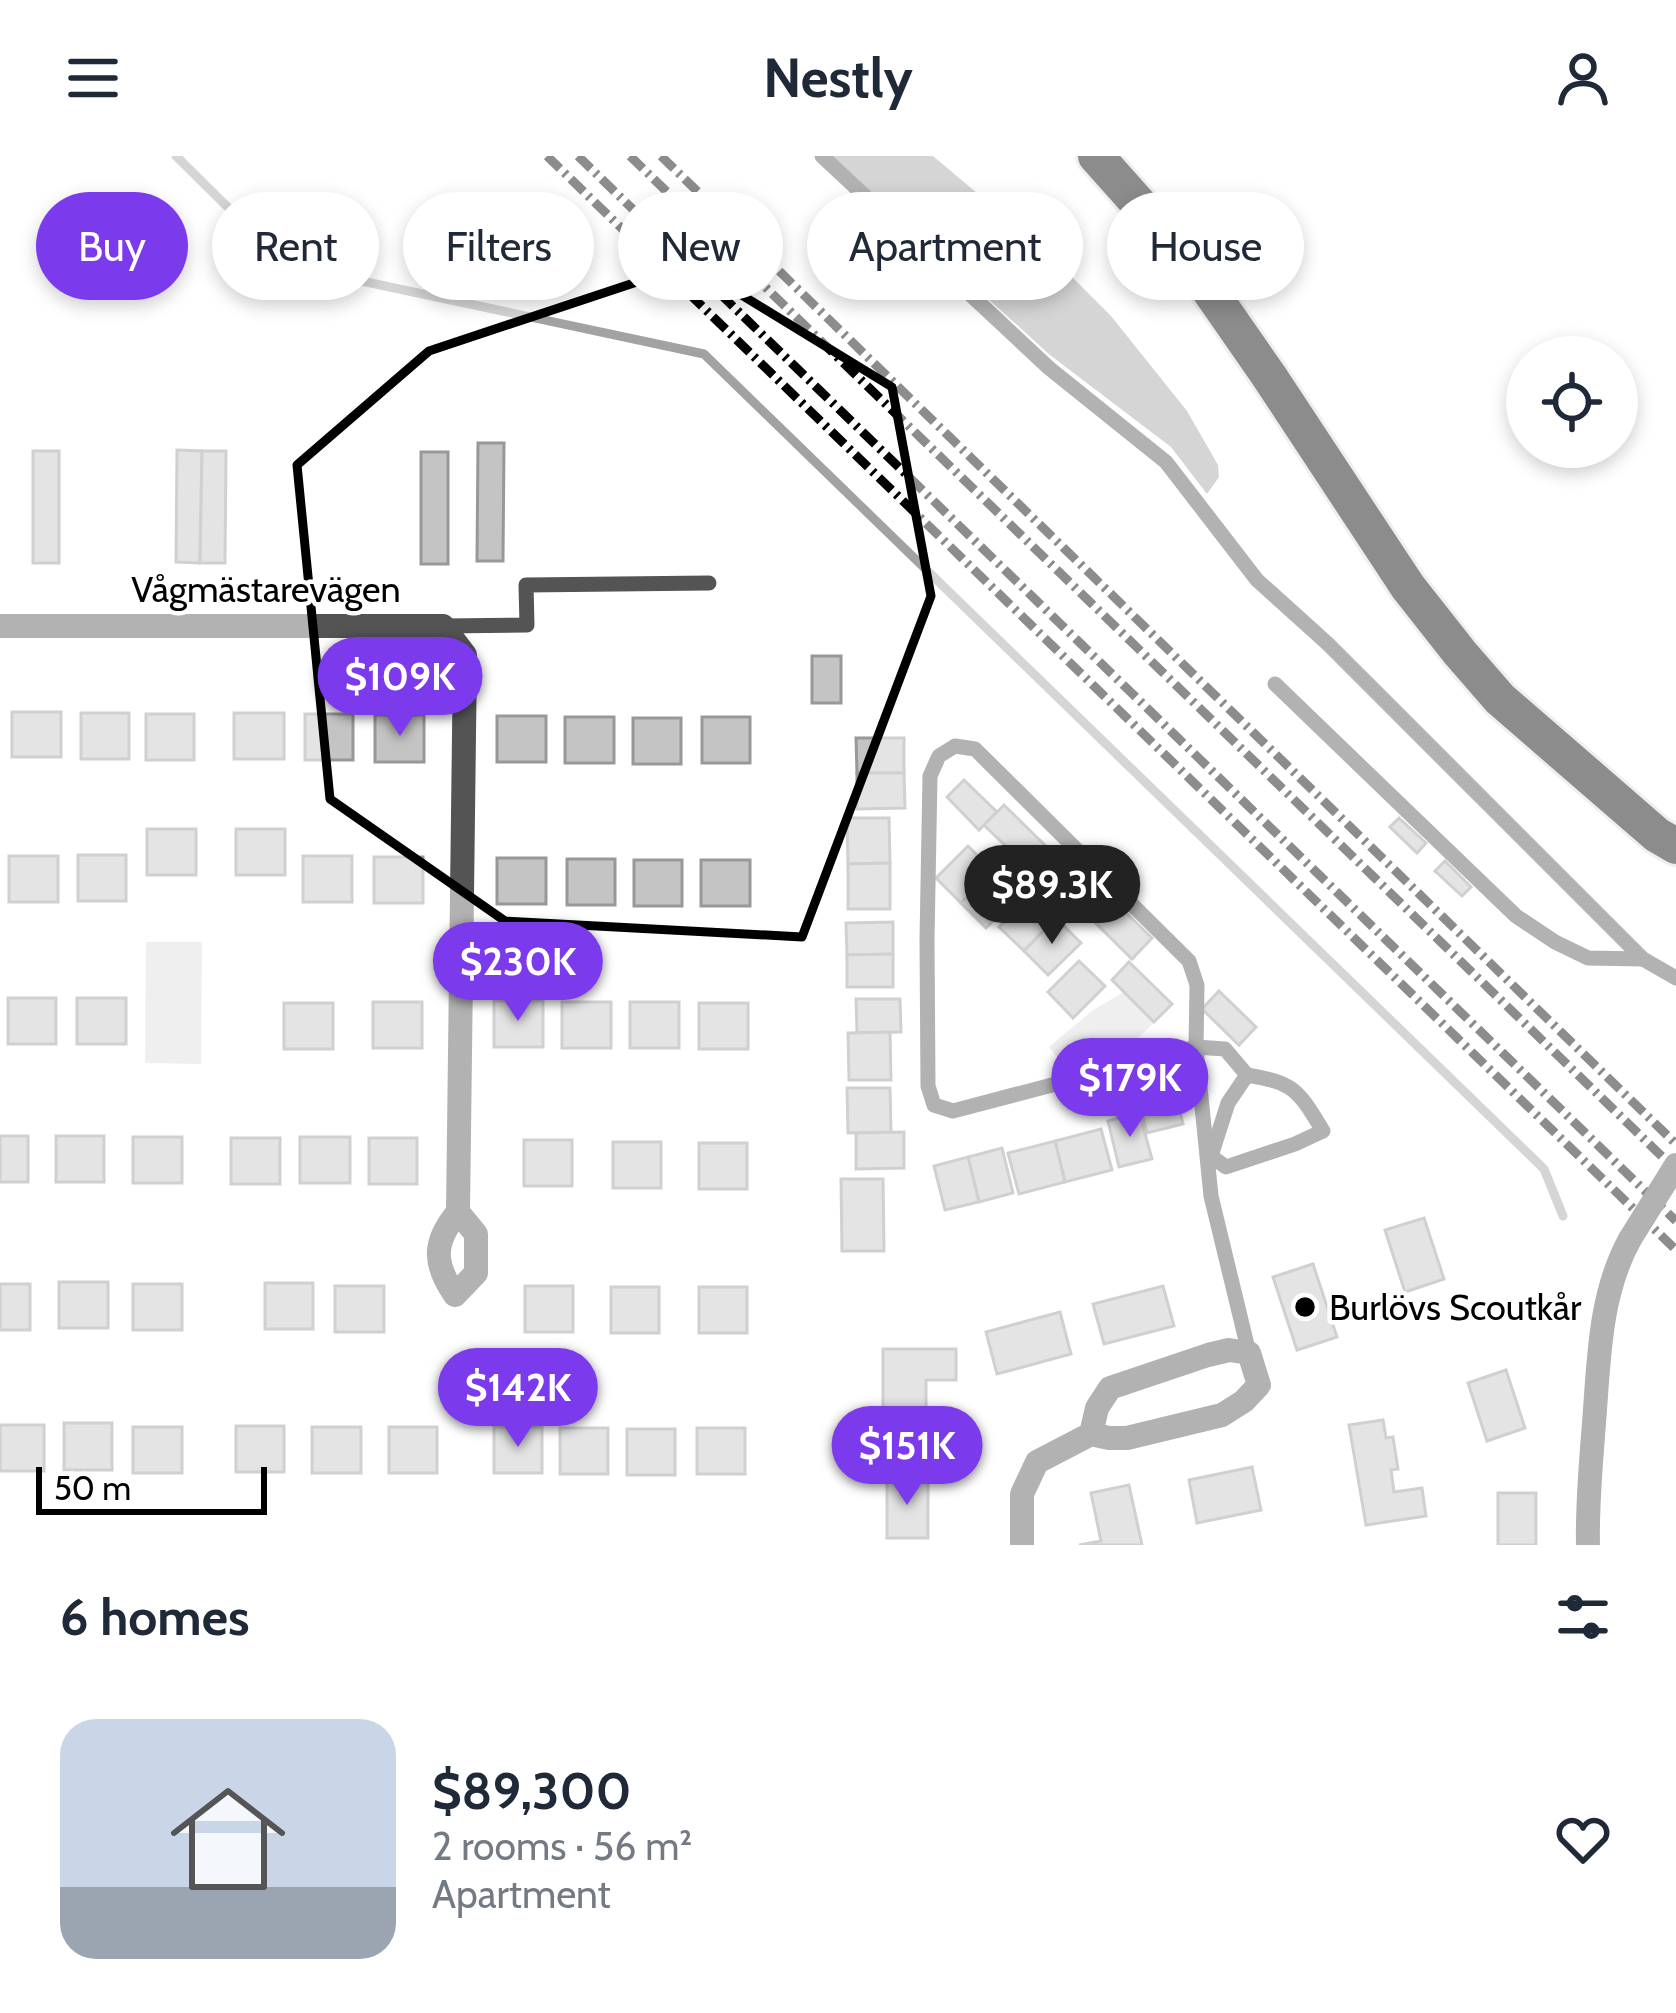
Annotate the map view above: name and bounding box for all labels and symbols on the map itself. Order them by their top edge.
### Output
street label: Vågmästarevägen [131,567,401,611]
pin: $109K [316,637,484,739]
pin: $89.3K [954,845,1150,947]
pin: $230K [434,922,602,1024]
pin: $179K [1046,1038,1214,1140]
place label: Burlövs Scoutkår [1329,1285,1582,1329]
marker: Burlövs Scoutkår [1292,1294,1318,1320]
pin: $142K [434,1348,602,1450]
pin: $151K [823,1406,991,1508]
scale bar [36,1461,267,1514]

